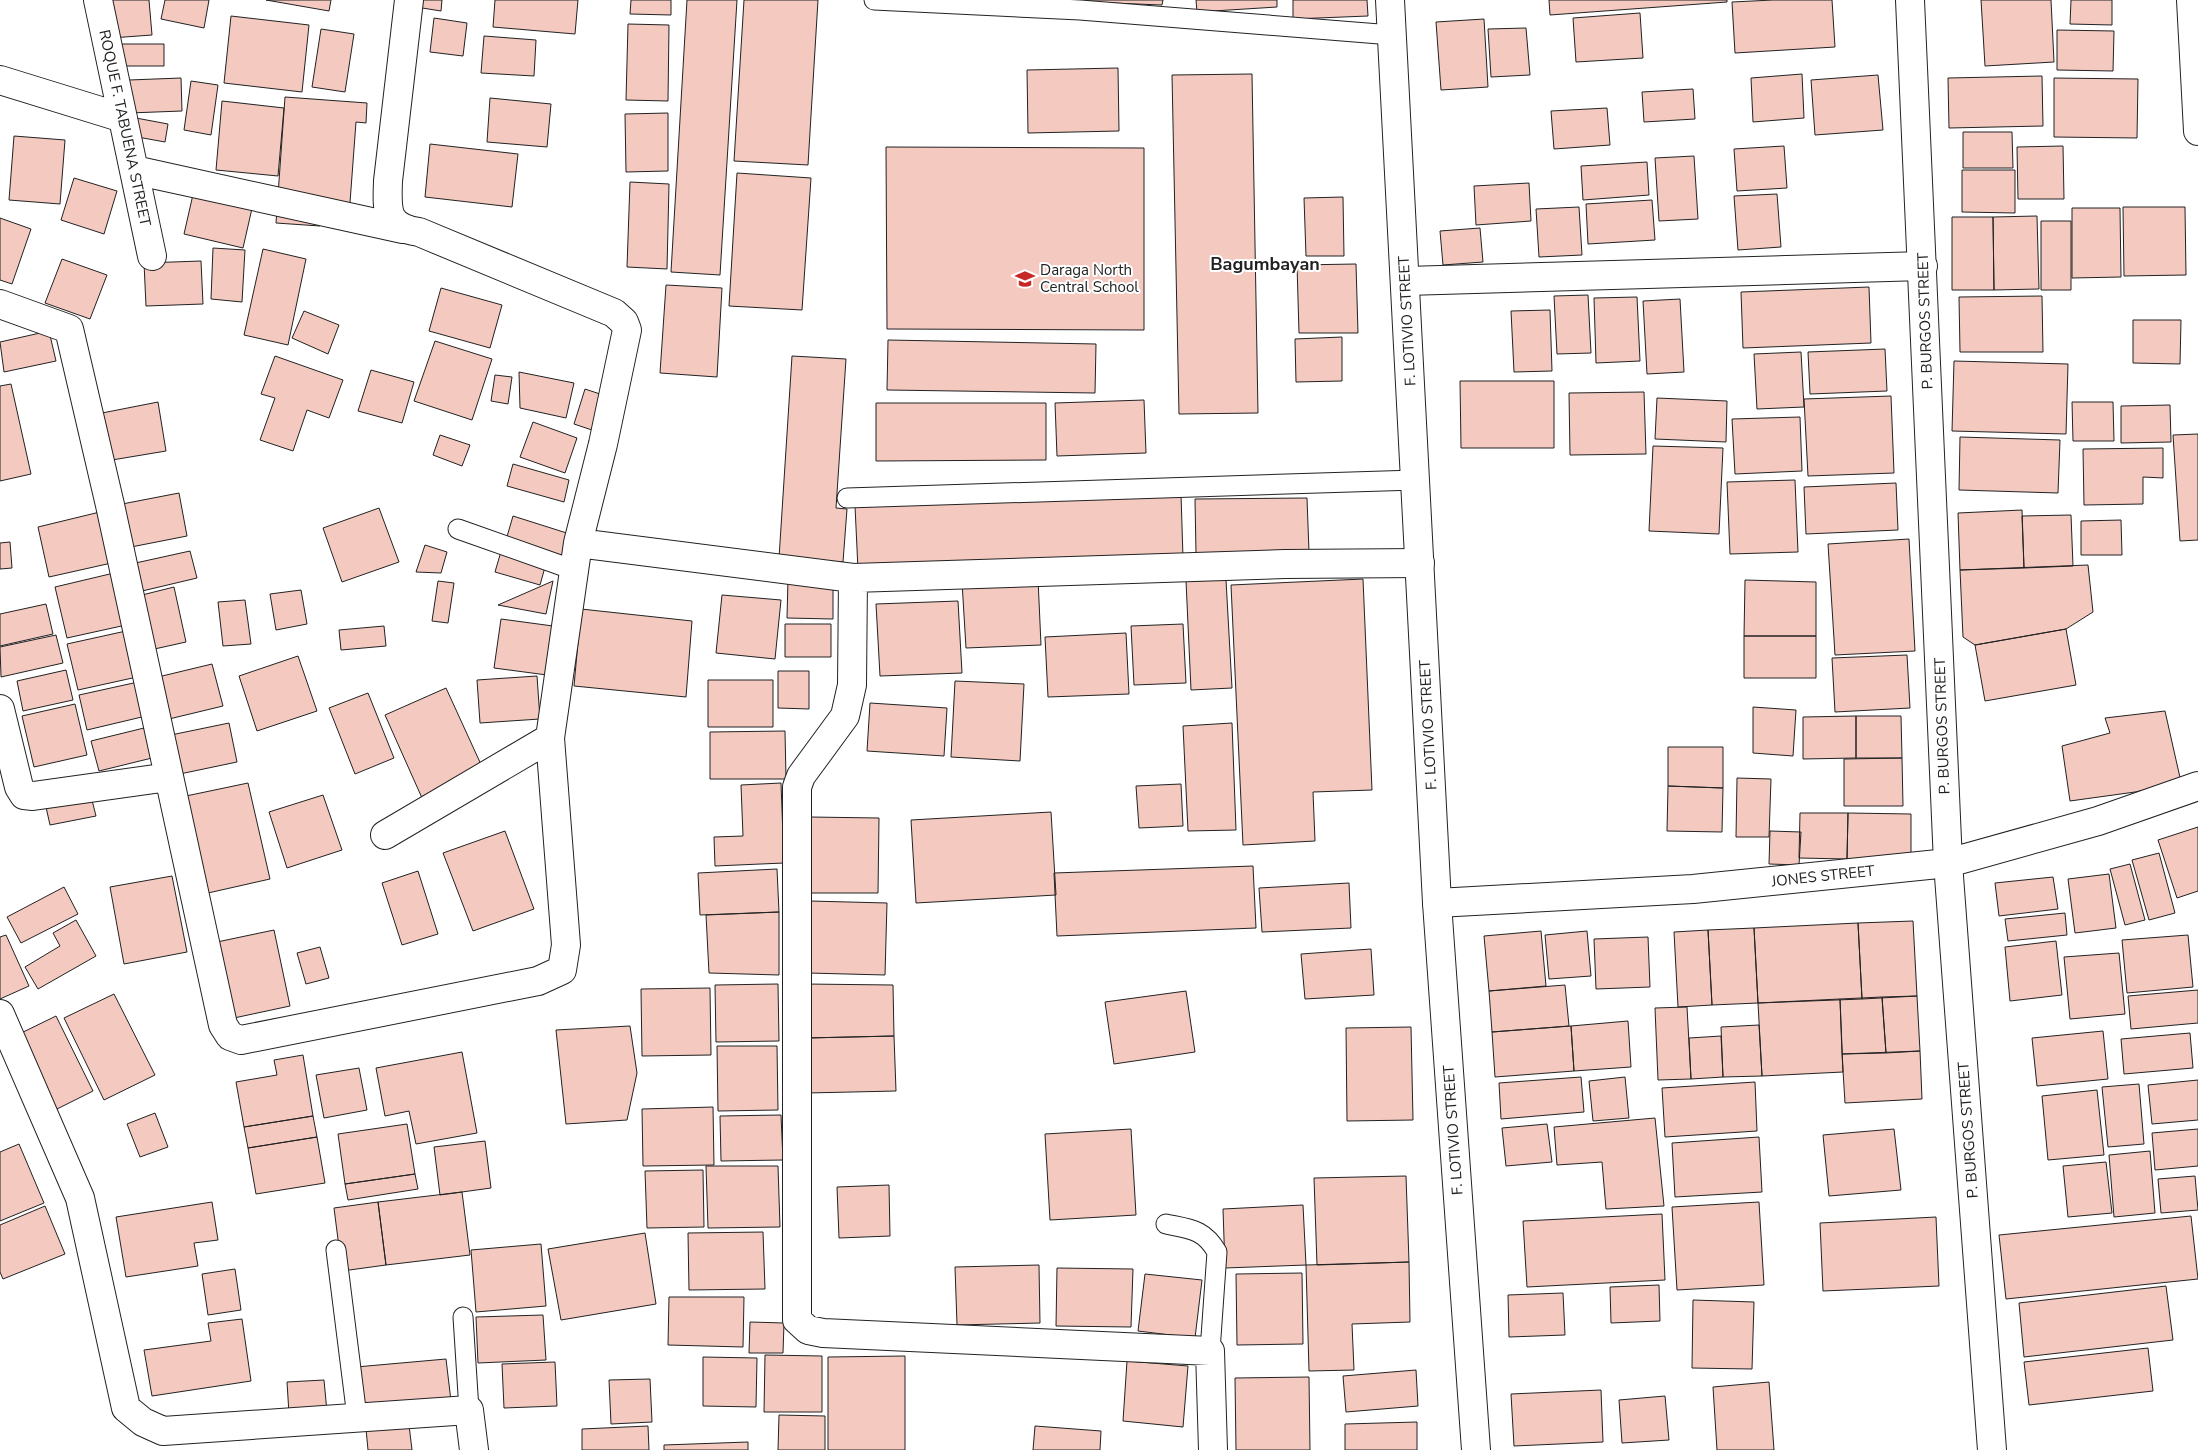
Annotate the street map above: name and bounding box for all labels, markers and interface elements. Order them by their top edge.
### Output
street label: ROQUE F. TABUENA STREET [94,28,156,228]
district label: Bagumbayan [1210,252,1320,276]
street label: P. BURGOS STREET [1913,252,1937,390]
street label: F. LOTIVIO STREET [1394,255,1420,387]
place label: Daraga North Central School [1040,260,1139,297]
school or university icon: Daraga North Central School [1014,268,1036,290]
street label: P. BURGOS STREET [1930,657,1954,795]
street label: F. LOTIVIO STREET [1415,659,1441,791]
street label: JONES STREET [1769,861,1876,891]
street label: P. BURGOS STREET [1953,1061,1983,1199]
street label: F. LOTIVIO STREET [1438,1064,1468,1196]

